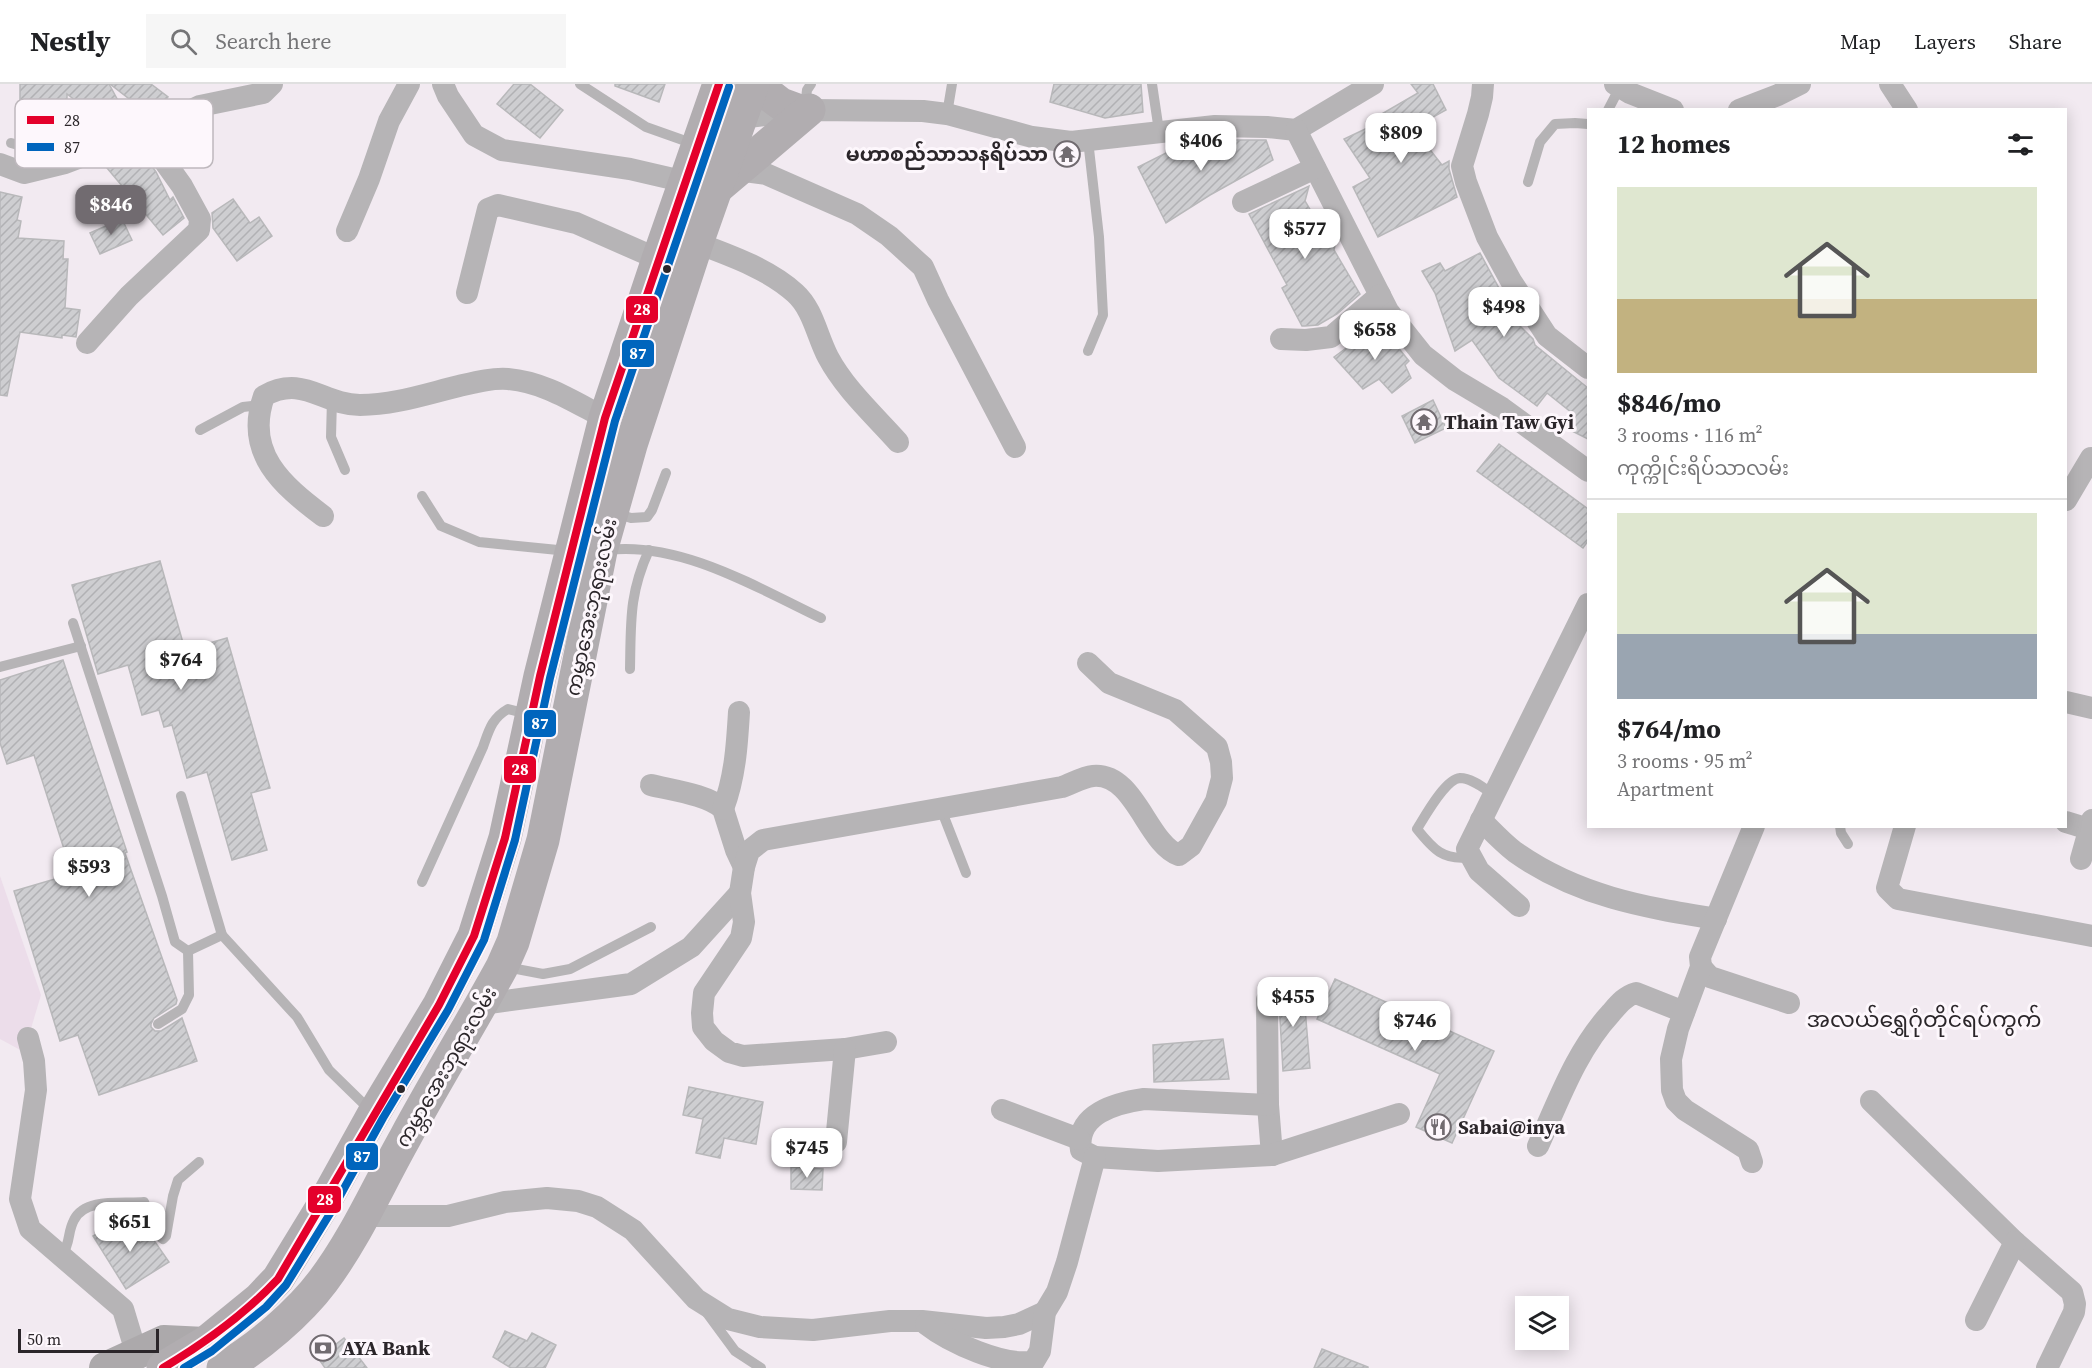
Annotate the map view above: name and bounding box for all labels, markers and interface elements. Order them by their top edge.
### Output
search box [146,14,566,68]
text: Nestly [30,22,110,60]
icon: search [167,25,200,58]
text: Search here [215,26,331,56]
text: Map [1840,27,1881,56]
text: Layers [1914,27,1976,56]
text: Share [2009,27,2062,56]
legend [15,99,213,168]
text: 28 [64,109,80,131]
pin: $809 [1365,113,1437,164]
text: $809 [1379,118,1423,146]
pin: $406 [1165,121,1237,172]
text: $406 [1179,126,1223,154]
text: 12 homes [1617,126,1730,162]
icon: filters [2004,128,2037,161]
text: 87 [64,136,80,158]
temple icon: မဟာစည်သာသနရိပ်သာ [1052,139,1082,169]
place label: မဟာစည်သာသနရိပ်သာ [846,140,1048,170]
pin: $846 [75,185,147,236]
text: $846 [89,190,133,218]
pin: $577 [1269,209,1341,260]
text: $577 [1283,214,1327,242]
icon: home [1773,226,1881,334]
unlabelled marker [661,263,673,275]
pin: $498 [1468,287,1540,338]
text: $498 [1482,292,1526,320]
line badge: 28 [625,295,659,324]
text: 28 [633,298,651,320]
pin: $658 [1339,310,1411,361]
text: $658 [1353,315,1397,343]
line badge: 87 [621,339,655,368]
text: 87 [629,342,647,364]
text: $846/mo [1617,385,1721,421]
temple icon: Thain Taw Gyi [1409,407,1439,437]
place label: Thain Taw Gyi [1444,408,1574,436]
text: 3 rooms · 116 m² [1617,421,1763,449]
text: ကုက္ကိုင်းရိပ်သာလမ်း [1617,454,1789,482]
street label: ကမ္ဘာအေးဘုရားလမ်း [558,516,626,699]
icon: home [1773,552,1881,660]
pin: $764 [145,640,217,691]
text: $764 [159,645,203,673]
line badge: 87 [523,709,557,738]
text: $764/mo [1617,711,1721,747]
text: 87 [531,712,549,734]
text: 3 rooms · 95 m² [1617,747,1753,775]
line badge: 28 [503,755,537,784]
text: 28 [511,758,529,780]
text: Apartment [1617,775,1714,803]
pin: $593 [53,847,125,898]
text: $593 [67,852,111,880]
pin: $455 [1257,977,1329,1028]
street label: ကမ္ဘာအေးဘုရားလမ်း [389,982,506,1154]
text: $455 [1271,982,1315,1010]
pin: $746 [1379,1001,1451,1052]
district label: အလယ်ရွှေဂုံတိုင်ရပ်ကွက် [1806,1004,2042,1037]
text: $746 [1393,1006,1437,1034]
unlabelled marker [395,1083,407,1095]
restaurant icon: Sabai@inya [1423,1112,1453,1142]
place label: Sabai@inya [1458,1113,1565,1141]
pin: $745 [771,1128,843,1179]
text: $745 [785,1133,829,1161]
line badge: 87 [345,1142,379,1171]
text: 87 [353,1145,371,1167]
line badge: 28 [307,1185,342,1214]
text: 28 [316,1188,334,1210]
pin: $651 [94,1202,166,1253]
text: $651 [108,1207,152,1235]
map controls [1515,1296,1569,1350]
button: layers [1515,1296,1569,1350]
scale bar [18,1326,159,1354]
text: 50 m [27,1328,61,1350]
bank icon: AYA Bank [308,1333,338,1363]
place label: AYA Bank [342,1334,430,1362]

